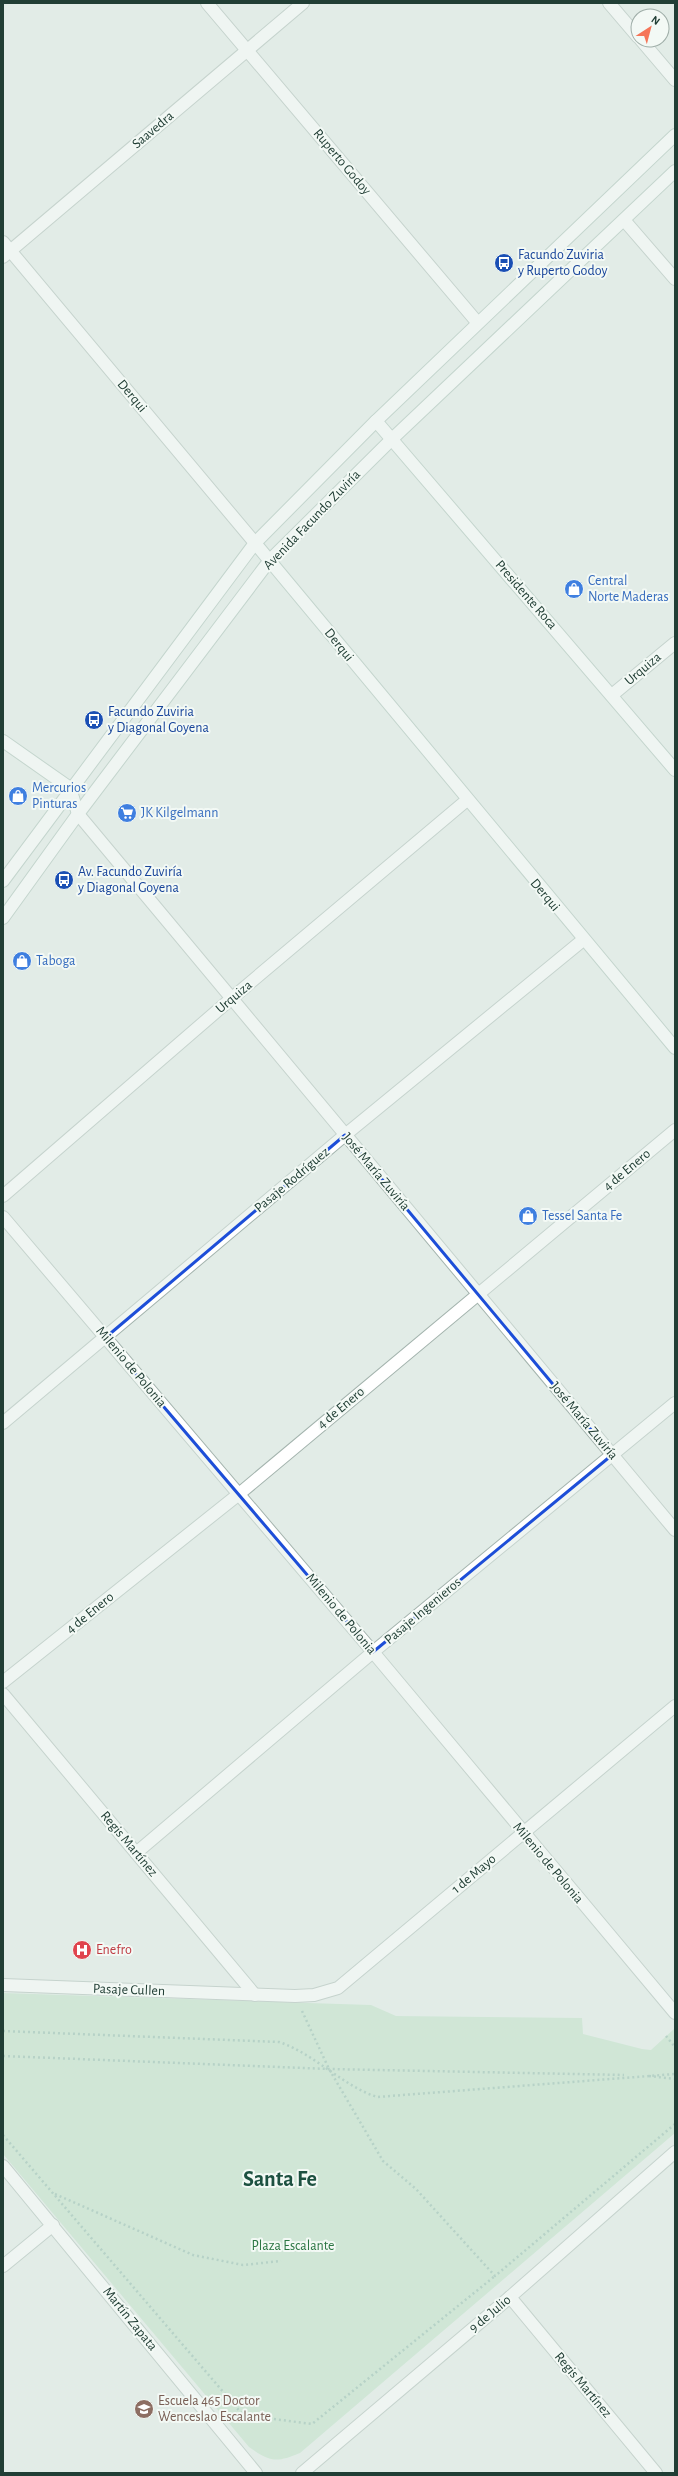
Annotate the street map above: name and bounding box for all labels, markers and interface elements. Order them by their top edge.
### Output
north arrow [630,8,670,48]
text: N [649,14,662,27]
street label: Saavedra [130,108,177,151]
street label: Ruperto Godoy [311,126,373,198]
place label: Facundo Zuviria y Ruperto Godoy [517,248,607,278]
bus stop icon: Facundo Zuviria y Ruperto Godoy [493,252,515,274]
street label: Derqui [115,377,149,415]
street label: Avenida Facundo Zuviría [261,467,363,573]
street label: Presidente Roca [492,558,560,633]
place label: Central Norte Maderas [588,574,669,604]
shop icon: Central Norte Maderas [563,578,585,600]
street label: Derqui [322,626,356,664]
street label: Urquiza [622,650,664,688]
place label: Facundo Zuviria y Diagonal Goyena [107,705,209,735]
bus stop icon: Facundo Zuviria y Diagonal Goyena [83,709,105,731]
place label: Mercurios Pinturas [32,781,86,811]
shop icon: Mercurios Pinturas [7,785,29,807]
supermarket icon: JK Kilgelmann [116,802,138,824]
place label: JK Kilgelmann [141,806,218,820]
place label: Av. Facundo Zuviría y Diagonal Goyena [77,865,183,895]
bus stop icon: Av. Facundo Zuviría y Diagonal Goyena [53,869,75,891]
street label: Derqui [528,876,562,914]
shop icon: Taboga [11,950,33,972]
place label: Taboga [36,954,76,968]
street label: Urquiza [213,978,255,1016]
street label: José María Zuviría [340,1130,413,1214]
street label: Pasaje Rodríguez [252,1145,332,1215]
street label: 4 de Enero [601,1146,653,1194]
shop icon: Tessel Santa Fe [517,1205,539,1227]
place label: Tessel Santa Fe [542,1209,622,1223]
street label: Milenio de Polonia [93,1324,169,1411]
street label: José María Zuviría [548,1379,621,1463]
street label: 4 de Enero [315,1384,367,1432]
street label: Milenio de Polonia [303,1571,379,1658]
street label: Pasaje Ingenieros [382,1575,464,1647]
street label: 4 de Enero [64,1590,117,1636]
street label: Regis Martínez [98,1809,160,1879]
street label: Milenio de Polonia [510,1820,586,1907]
street label: 1 de Mayo [449,1852,499,1896]
hospital icon: Enefro [71,1939,93,1961]
place label: Enefro [96,1943,132,1957]
street label: Pasaje Cullen [93,1982,165,1998]
district label: Santa Fe [243,2168,317,2190]
park label: Plaza Escalante [251,2239,335,2253]
street label: Martín Zapata [100,2284,160,2354]
street label: 9 de Julio [466,2292,514,2335]
street label: Regis Martínez [552,2350,614,2420]
place label: Escuela 465 Doctor Wenceslao Escalante [158,2394,271,2424]
school or university icon: Escuela 465 Doctor Wenceslao Escalante [133,2398,155,2420]

